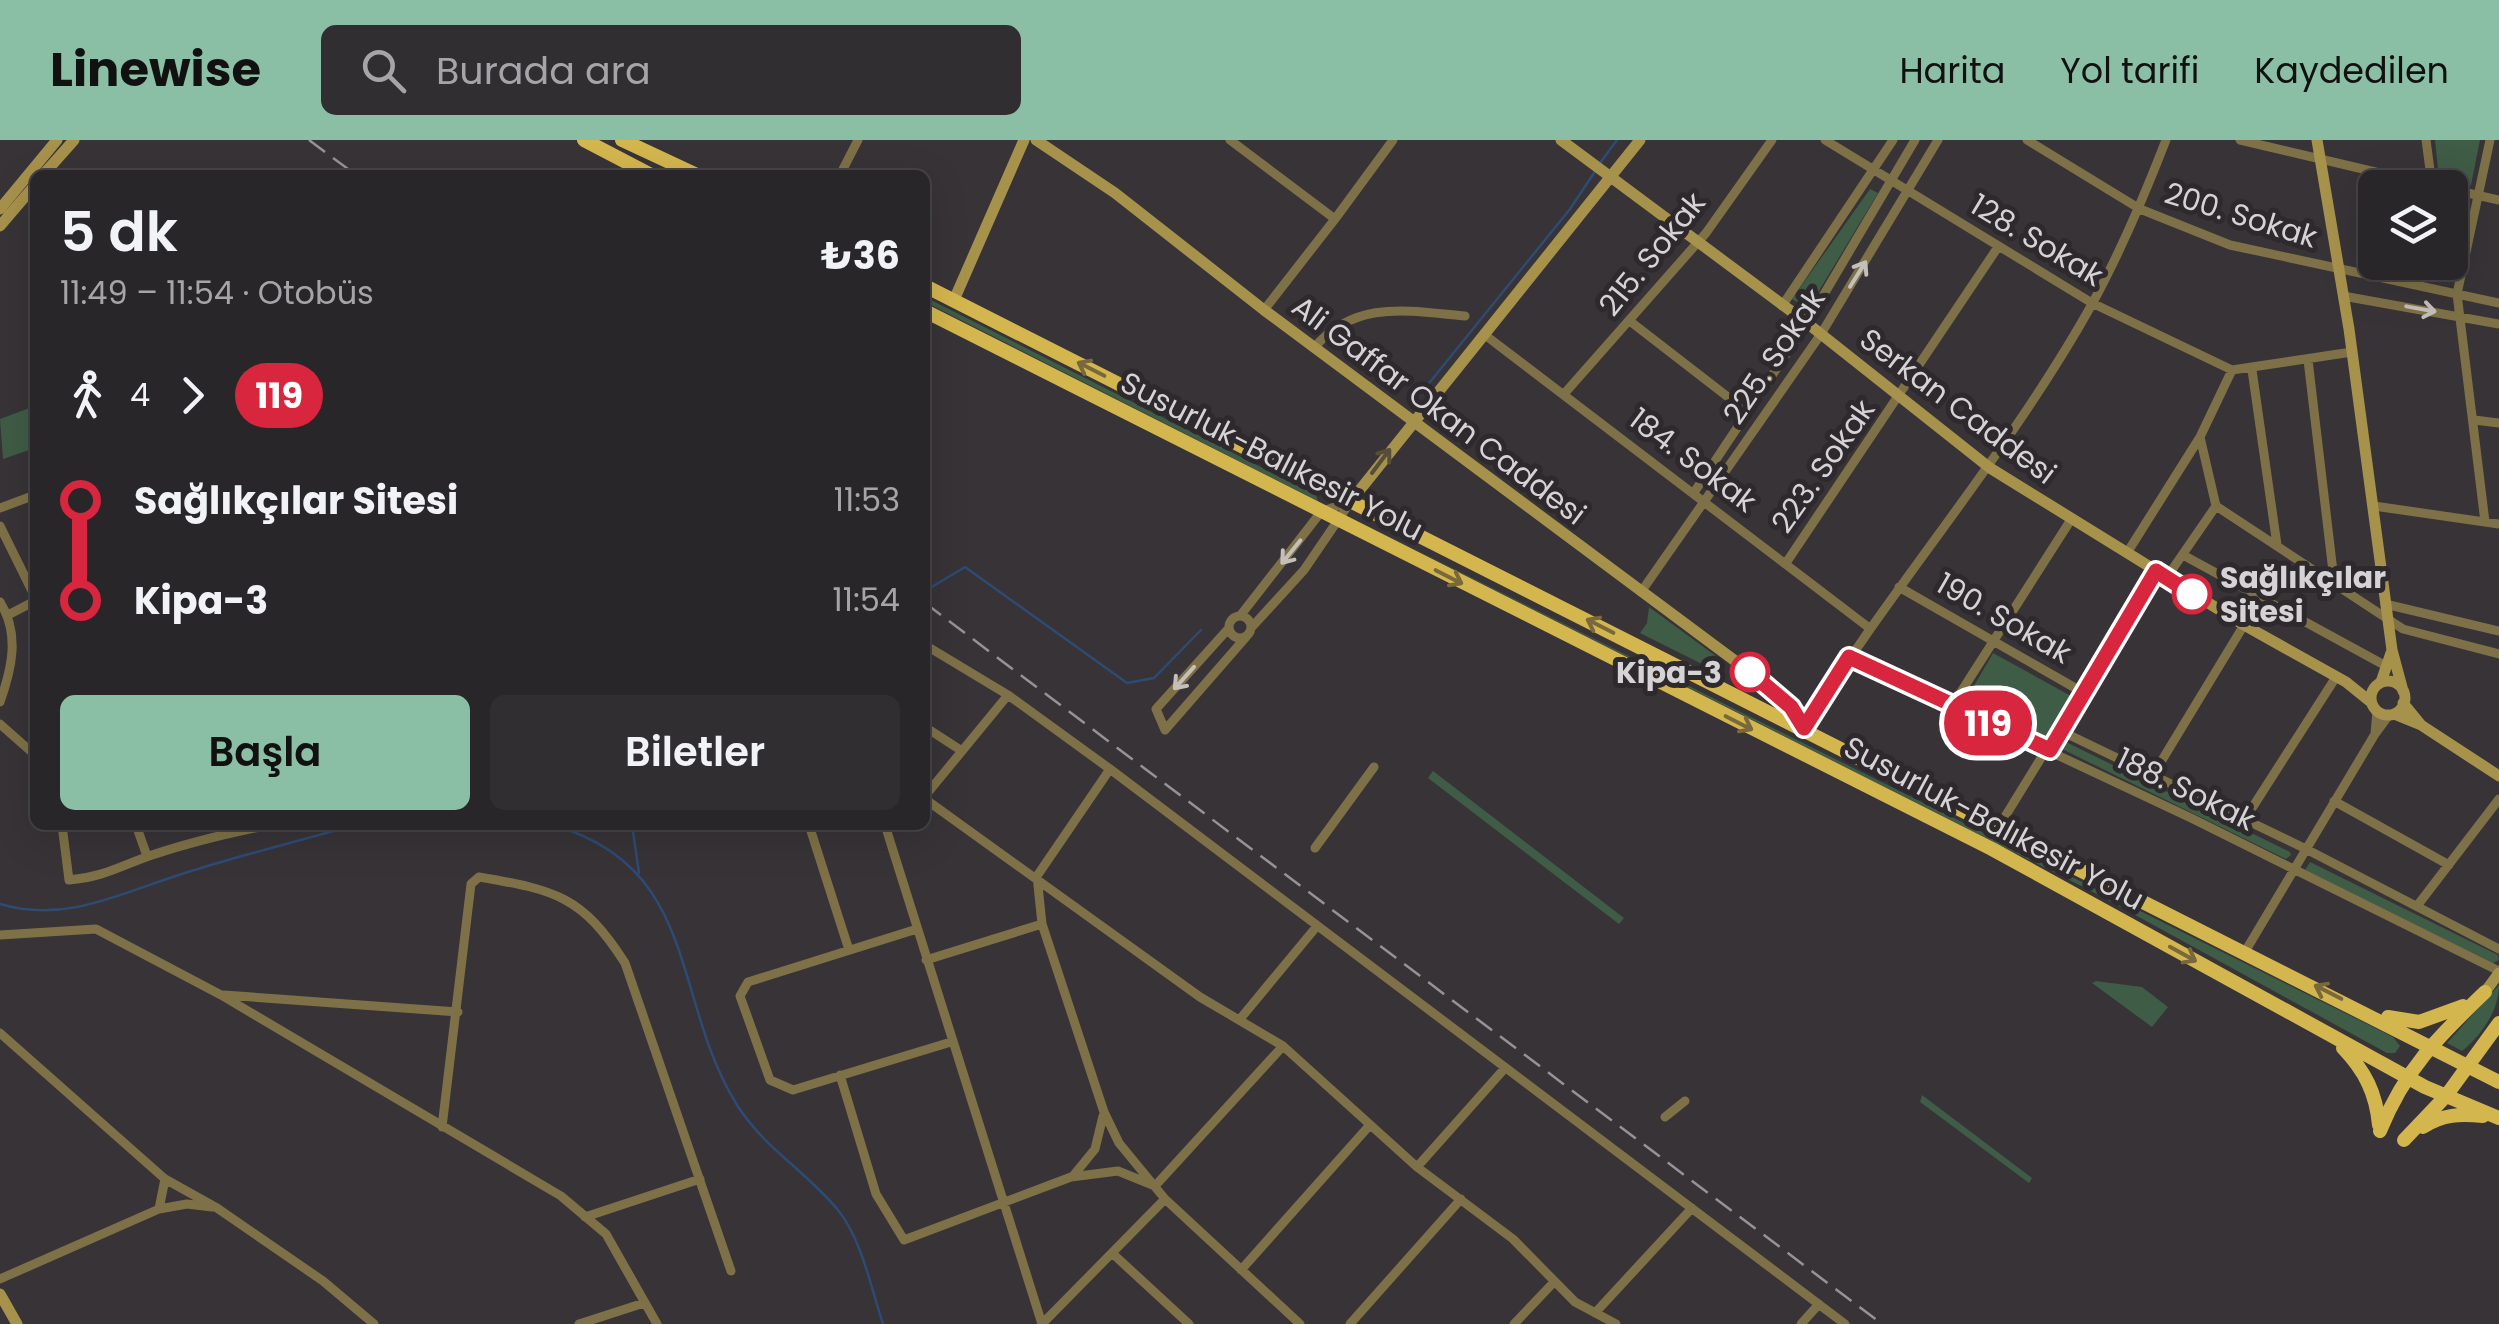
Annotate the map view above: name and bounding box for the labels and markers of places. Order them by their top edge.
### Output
place label: Sağlıkçılar Sitesi [2220,556,2386,633]
marker: Sağlıkçılar Sitesi [2173,575,2211,613]
place label: Kipa-3 [1616,651,1722,694]
marker: Kipa-3 [1731,653,1769,691]

